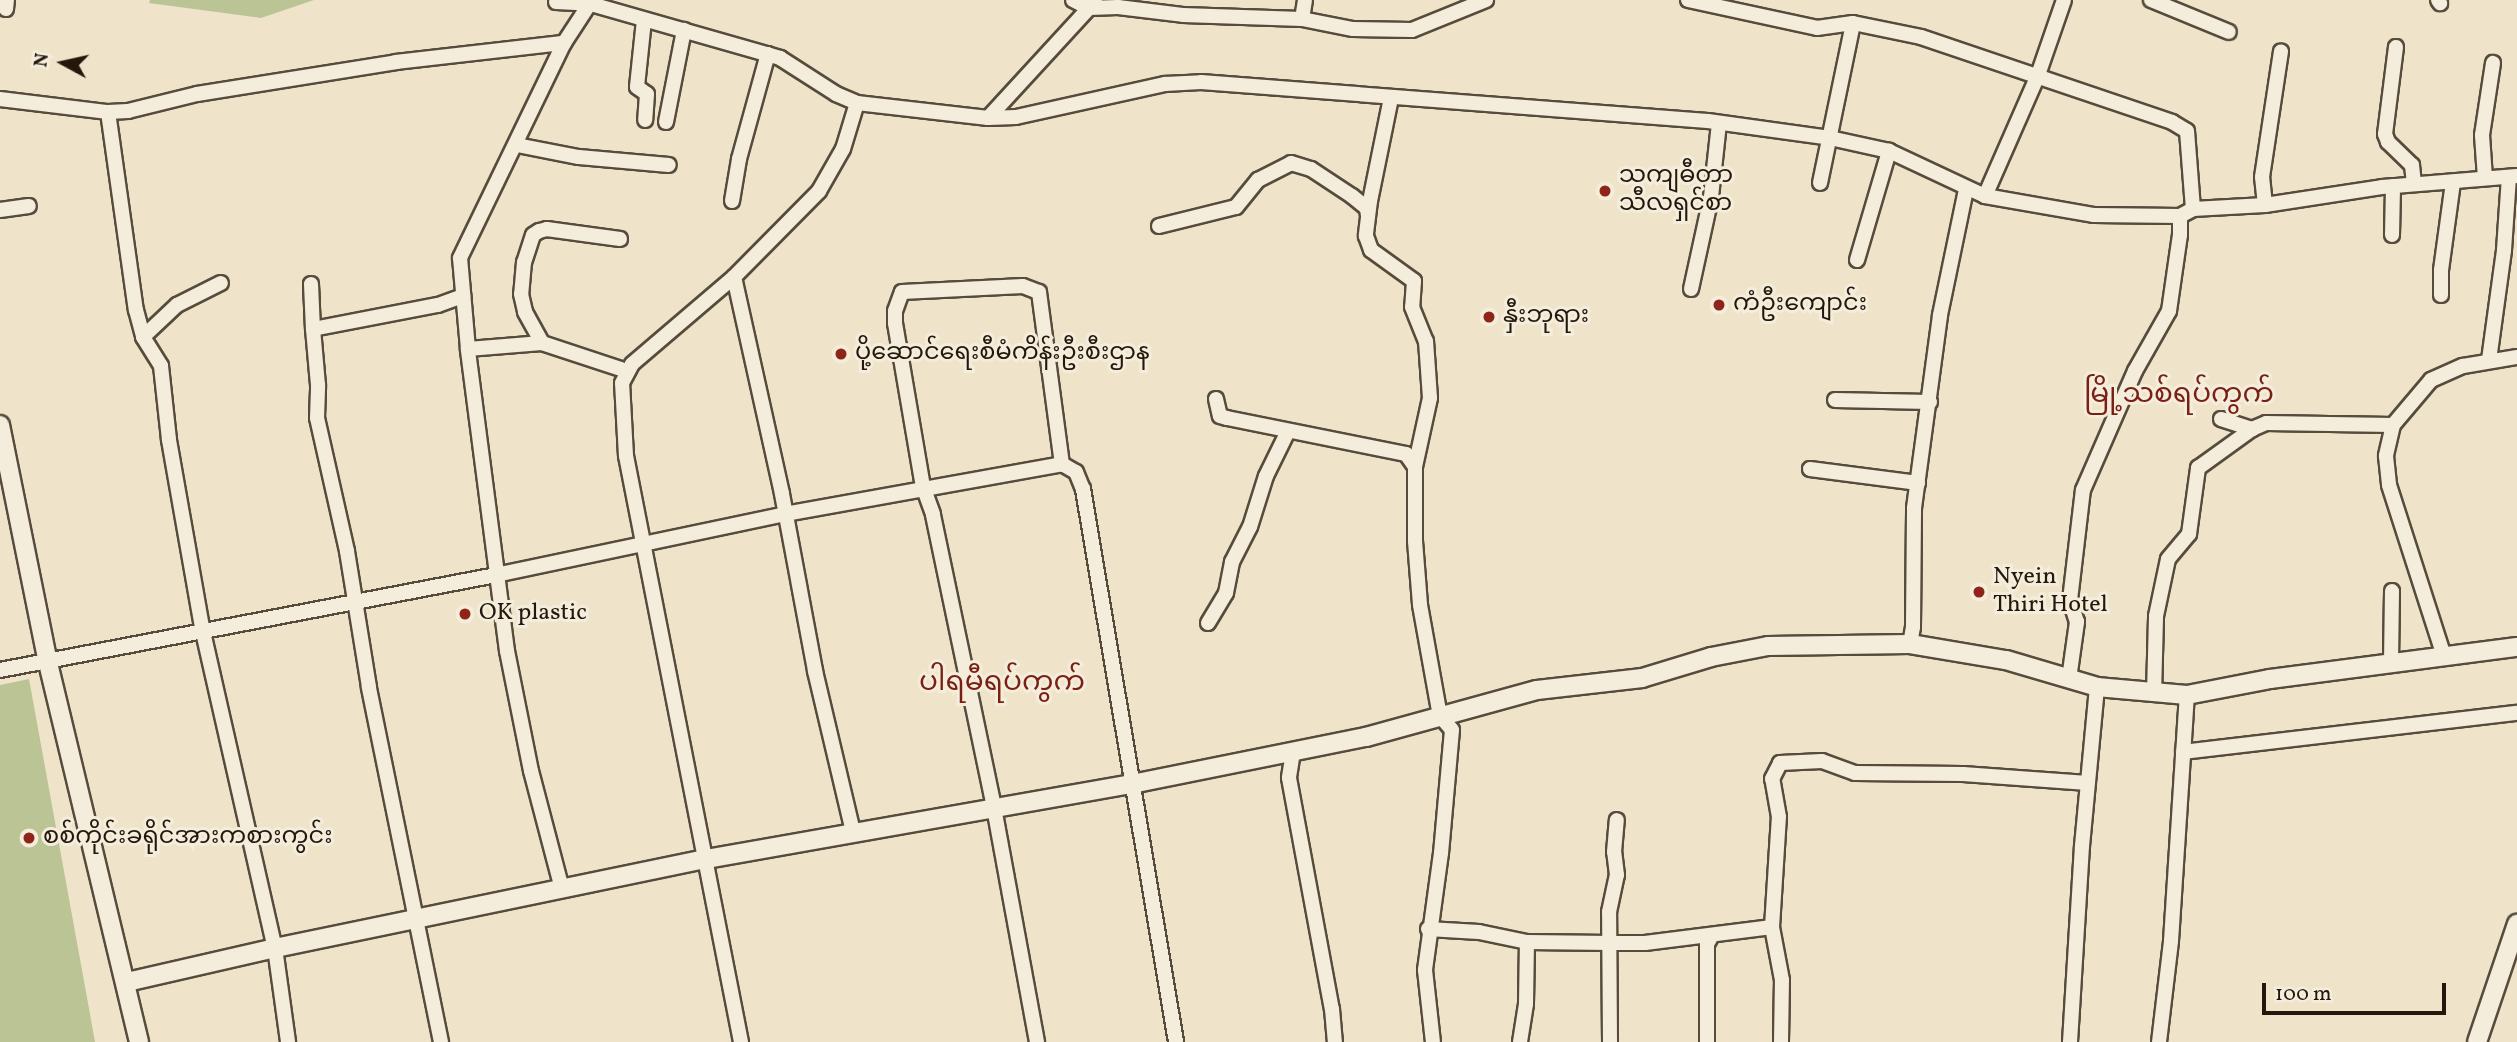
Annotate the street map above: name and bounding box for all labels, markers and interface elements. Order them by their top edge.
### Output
north arrow [28,28,98,98]
text: N [28,51,56,69]
place label: သကျဓီတာ သီလရှင်စာ [1619,163,1733,219]
marker: သကျဓီတာ သီလရှင်စာ [1597,183,1613,199]
place label: ကံဦးကျောင်း [1733,291,1867,319]
marker: ကံဦးကျောင်း [1711,297,1727,313]
place label: နှီးဘုရား [1503,303,1589,331]
marker: နှီးဘုရား [1481,309,1497,325]
place label: ပို့ဆောင်ရေးစီမံကိန်းဦးစီးဌာန [855,340,1150,368]
marker: ပို့ဆောင်ရေးစီမံကိန်းဦးစီးဌာန [833,346,849,362]
district label: မြို့သစ်ရပ်ကွက် [2084,378,2274,412]
place label: Nyein Thiri Hotel [1993,564,2108,620]
marker: Nyein Thiri Hotel [1971,584,1987,600]
place label: OK plastic [479,600,587,628]
marker: OK plastic [457,606,473,622]
district label: ပါရမီရပ်ကွက် [919,666,1085,700]
place label: စစ်ကိုင်းခရိုင်အားကစားကွင်း [43,824,332,852]
marker: စစ်ကိုင်းခရိုင်အားကစားကွင်း [21,830,37,846]
scale bar [2265,968,2449,1012]
text: 100 m [2275,980,2332,1009]

